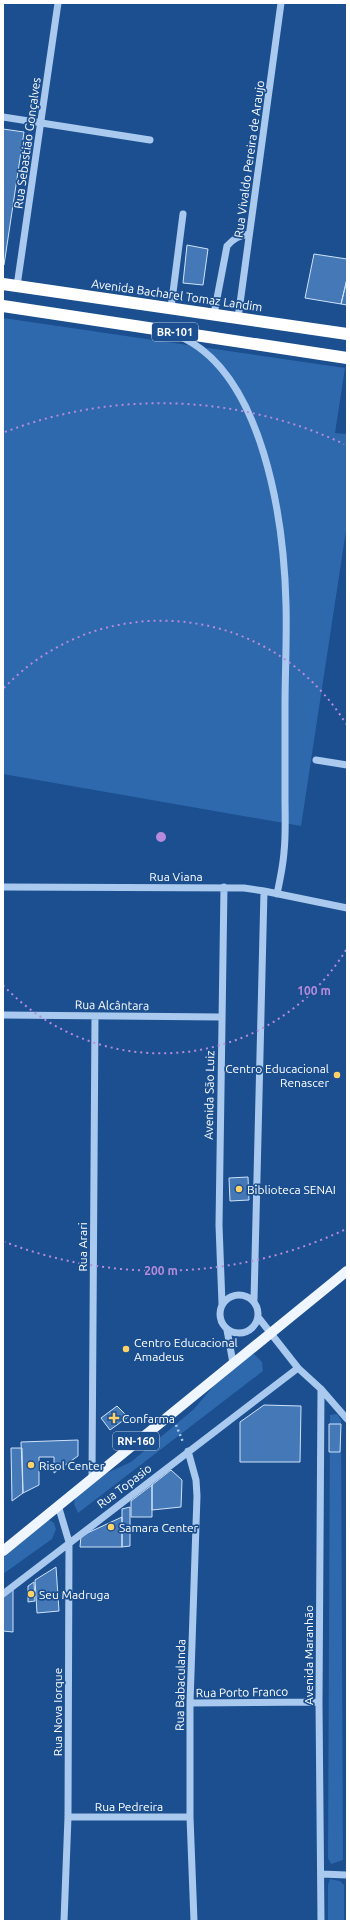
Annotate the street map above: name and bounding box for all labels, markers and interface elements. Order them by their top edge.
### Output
street label: Rua Sebastião Gonçalves [11,77,43,209]
street label: Rua Vivaldo Pereira de Araujo [232,79,266,239]
street label: Avenida Bacharel Tomaz Landim [91,277,263,313]
road number: BR-101 [152,323,198,341]
centre of rings [154,830,168,844]
street label: Rua Viana [149,870,203,883]
text: 100 m [297,984,331,997]
street label: Rua Alcântara [75,998,149,1012]
street label: Avenida São Luiz [202,1050,216,1140]
place label: Centro Educacional Renascer [225,1062,329,1089]
marker: Centro Educacional Renascer [332,1070,342,1080]
place label: Biblioteca SENAI [247,1183,336,1196]
marker: Biblioteca SENAI [234,1184,244,1194]
street label: Rua Arari [76,1222,89,1272]
text: 200 m [144,1264,178,1277]
place label: Centro Educacional Amadeus [134,1336,238,1363]
marker: Centro Educacional Amadeus [121,1344,131,1354]
place label: Confarma [122,1412,175,1425]
marker: Confarma [109,1413,119,1423]
road number: RN-160 [113,1432,159,1450]
place label: Risol Center [39,1459,105,1472]
marker: Risol Center [26,1460,36,1470]
street label: Rua Topasio [94,1461,154,1511]
place label: Samara Center [119,1521,199,1534]
marker: Samara Center [106,1522,116,1532]
place label: Seu Madruga [39,1588,110,1601]
marker: Seu Madruga [26,1589,36,1599]
street label: Avenida Maranhão [302,1605,315,1705]
street label: Rua Babaculanda [173,1639,187,1731]
street label: Rua Nova Iorque [51,1668,64,1756]
street label: Rua Porto Franco [196,1685,288,1699]
street label: Rua Pedreira [95,1800,163,1813]

